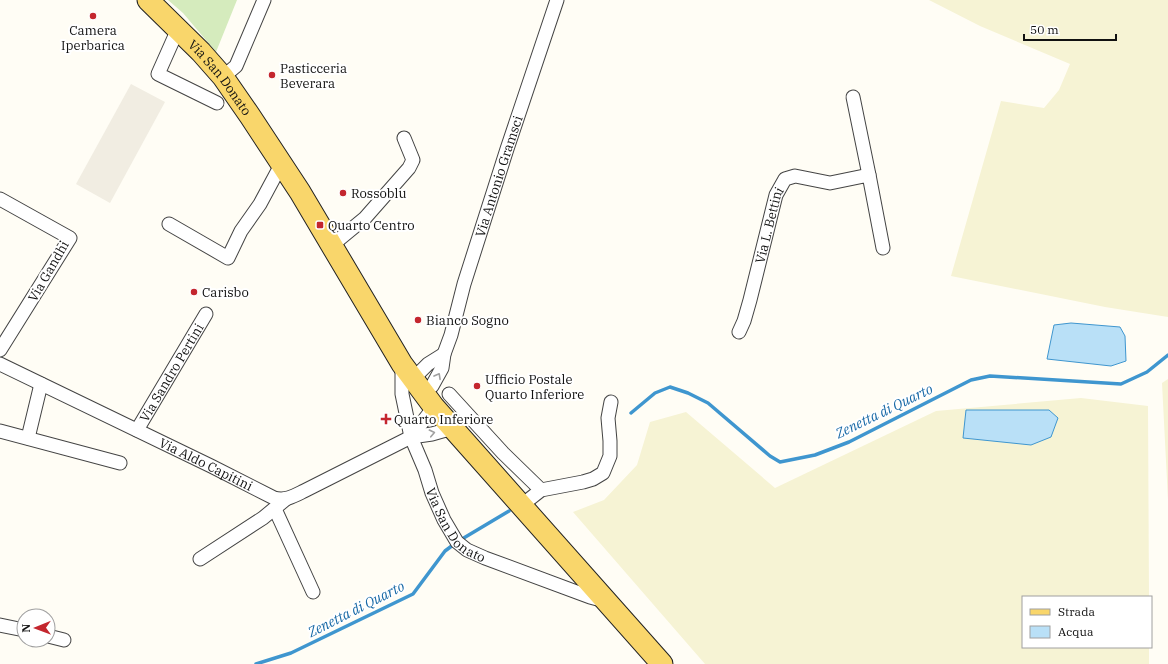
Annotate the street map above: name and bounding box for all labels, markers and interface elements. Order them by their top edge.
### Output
marker: Camera Iperbarica [88,11,98,21]
scale bar [1024,16,1116,42]
place label: Camera Iperbarica [61,22,125,54]
text: 50 m [1030,22,1059,37]
street label: Via San Donato [184,36,255,119]
place label: Pasticceria Beverara [280,60,347,92]
marker: Pasticceria Beverara [267,70,277,80]
street label: Via Antonio Gramsci [472,114,527,239]
street label: Via L. Bettini [751,184,788,265]
place label: Rossoblu [351,185,407,202]
marker: Rossoblu [338,188,348,198]
place label: Quarto Centro [328,217,415,234]
marker: Quarto Centro [315,220,325,230]
street label: Via Gandhi [24,238,73,305]
place label: Carisbo [202,284,249,301]
marker: Carisbo [189,287,199,297]
place label: Bianco Sogno [426,312,509,329]
marker: Bianco Sogno [413,315,423,325]
street label: Via Sandro Pertini [136,320,208,425]
place label: Ufficio Postale Quarto Inferiore [485,371,584,403]
one-way arrow [434,373,441,380]
water label: Zenetta di Quarto [831,380,936,443]
marker: Ufficio Postale Quarto Inferiore [472,381,482,391]
place label: Quarto Inferiore [394,411,493,428]
marker: Quarto Inferiore [381,414,391,424]
one-way arrow [429,430,435,438]
street label: Via Aldo Capitini [156,434,255,495]
street label: Via San Donato [422,486,488,566]
water label: Zenetta di Quarto [304,577,407,642]
legend [1022,596,1152,648]
text: Strada [1058,604,1095,619]
north arrow [16,608,56,648]
text: N [19,623,33,633]
text: Acqua [1058,624,1094,639]

